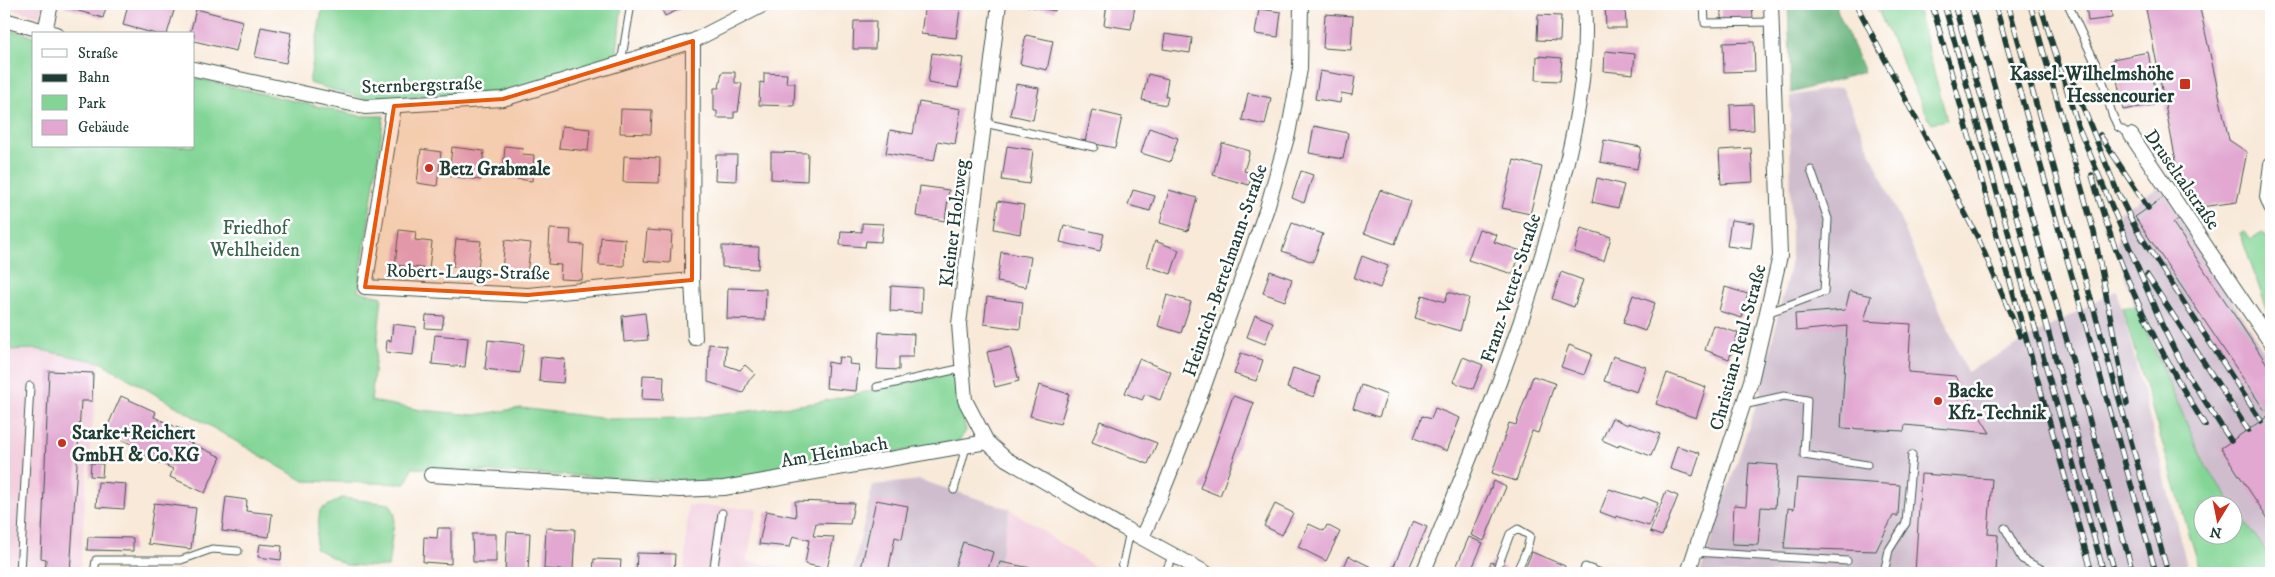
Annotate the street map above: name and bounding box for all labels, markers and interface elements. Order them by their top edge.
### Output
legend [32,32,195,148]
text: Straße [78,44,118,63]
place label: Kassel-Wilhelmshöhe Hessencourier [2010,63,2175,108]
text: Bahn [78,68,110,87]
street label: Sternbergstraße [361,72,483,99]
marker: Kassel-Wilhelmshöhe Hessencourier [2178,77,2192,91]
text: Park [78,94,107,113]
text: Gebäude [78,118,129,137]
street label: Druseltalstraße [2139,125,2225,234]
street label: Kleiner Holzweg [935,157,974,288]
place label: Betz Grabmale [439,158,551,181]
street label: Heinrich-Bertelmann-Straße [1178,161,1273,380]
marker: Betz Grabmale [423,162,435,174]
street label: Franz-Vetter-Straße [1476,211,1547,366]
park label: Friedhof Wehlheiden [209,217,300,262]
street label: Robert-Laugs-Straße [386,260,550,285]
street label: Christian-Reul-Straße [1705,262,1772,433]
place label: Backe Kfz-Technik [1948,380,2047,425]
marker: Backe Kfz-Technik [1932,395,1944,407]
place label: Starke+Reichert GmbH & Co.KG [72,422,200,467]
street label: Am Heimbach [779,432,890,473]
marker: Starke+Reichert GmbH & Co.KG [56,437,68,449]
north arrow [2192,494,2242,544]
text: N [2208,522,2223,542]

